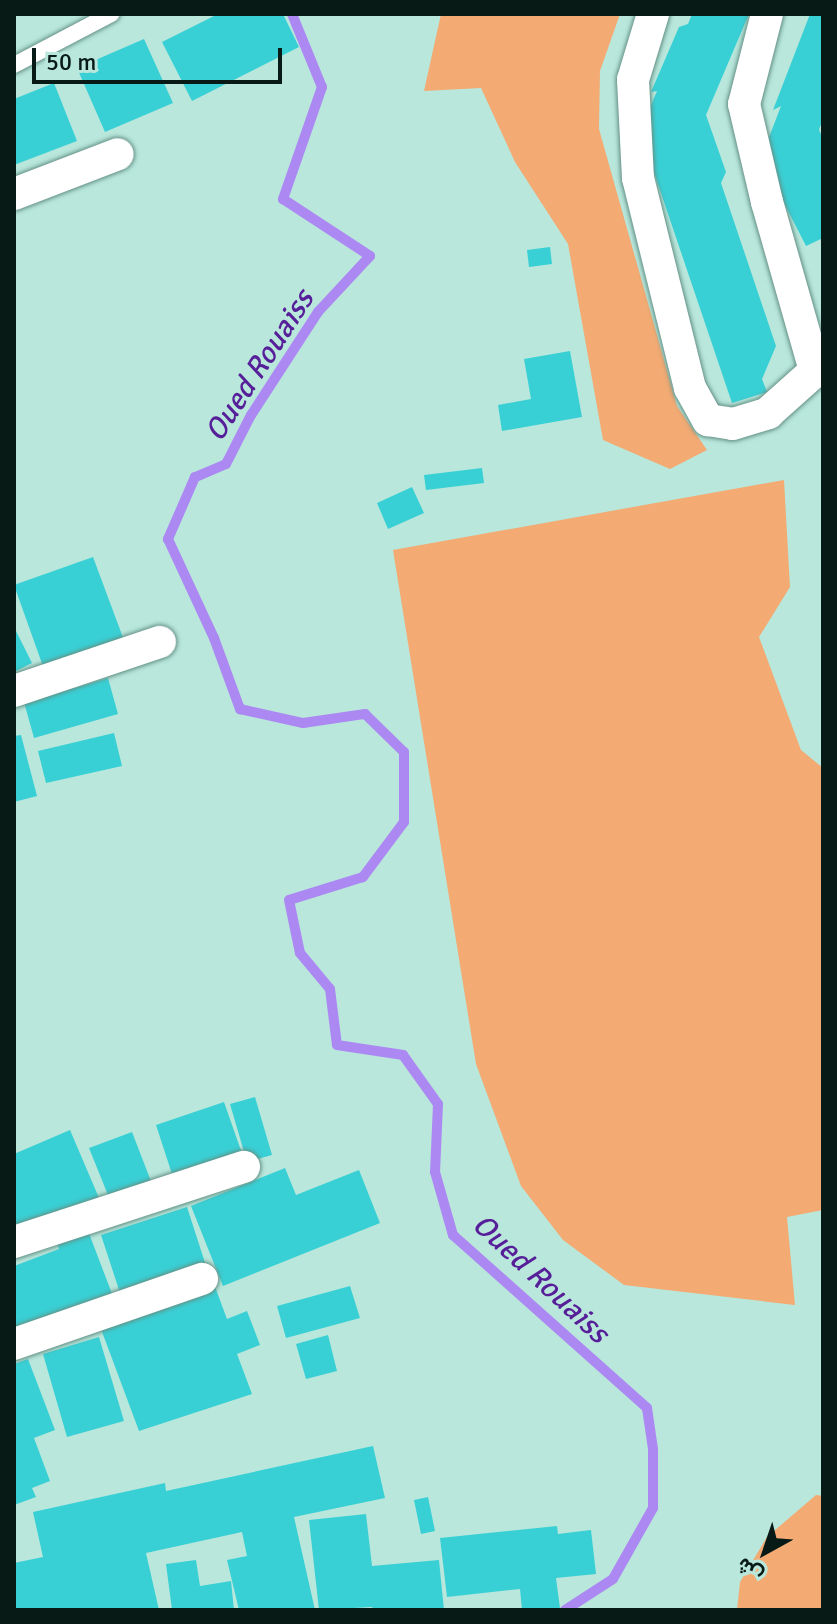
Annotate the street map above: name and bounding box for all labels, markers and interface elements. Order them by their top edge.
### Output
scale bar [36,32,286,82]
text: 50 m [46,47,96,77]
water label: Oued Rouaiss [198,284,322,448]
water label: Oued Rouaiss [465,1207,615,1351]
north arrow [725,1512,805,1592]
text: ش [730,1552,768,1590]

